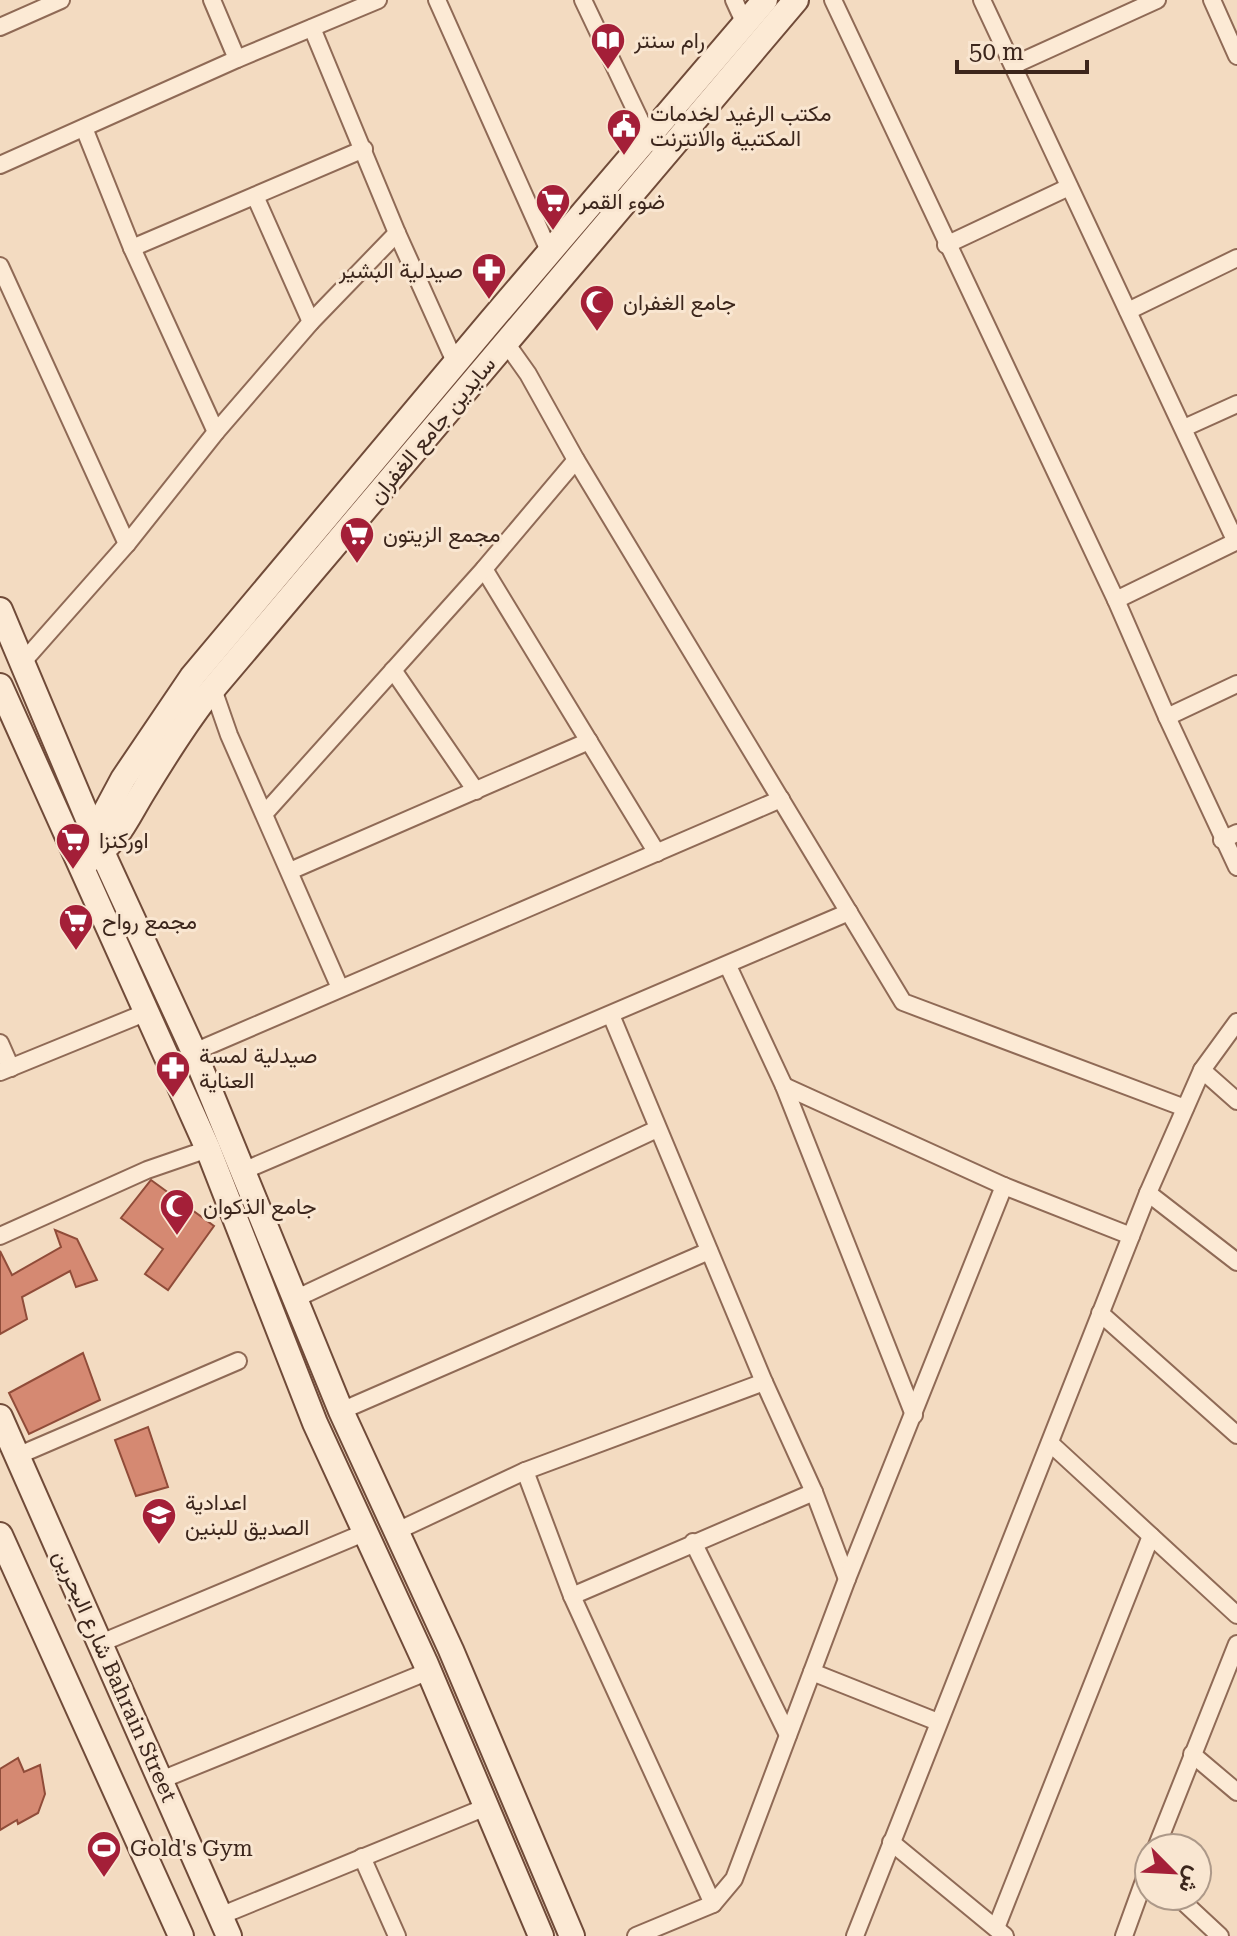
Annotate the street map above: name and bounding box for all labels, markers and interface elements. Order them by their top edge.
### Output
library icon: رام سنتر [589,21,627,71]
scale bar [957,24,1087,74]
place label: رام سنتر [633,28,705,55]
text: 50 m [969,38,1024,66]
place label: مكتب الرغيد لخدمات المكتبية والانترنت [650,101,832,152]
public building icon: مكتب الرغيد لخدمات المكتبية والانترنت [605,107,643,157]
supermarket icon: ضوء القمر [534,182,572,232]
place label: ضوء القمر [578,189,665,215]
pharmacy icon: صيدلية البشير [470,251,508,301]
place label: صيدلية البشير [338,258,463,284]
mosque icon: جامع الغفران [578,283,616,333]
place label: جامع الغفران [623,290,736,317]
street label: سايدين جامع الغفران [363,352,502,510]
supermarket icon: مجمع الزيتون [338,515,376,565]
place label: مجمع الزيتون [383,522,500,549]
supermarket icon: اوركنزا [54,821,92,871]
place label: اوركنزا [99,828,149,854]
supermarket icon: مجمع رواح [57,902,95,952]
place label: مجمع رواح [102,909,197,936]
place label: صيدلية لمسة العناية [199,1043,317,1093]
pharmacy icon: صيدلية لمسة العناية [154,1049,192,1099]
mosque icon: جامع الذكوان [158,1187,196,1237]
place label: جامع الذكوان [203,1194,316,1221]
place label: اعدادية الصديق للبنين [185,1490,309,1541]
school or university icon: اعدادية الصديق للبنين [140,1496,178,1546]
street label: شارع البحرين Bahrain Street [46,1546,182,1807]
sports icon: Gold's Gym [85,1829,123,1879]
north arrow [1133,1832,1213,1912]
place label: Gold's Gym [130,1836,253,1861]
text: ش [1173,1862,1208,1897]

